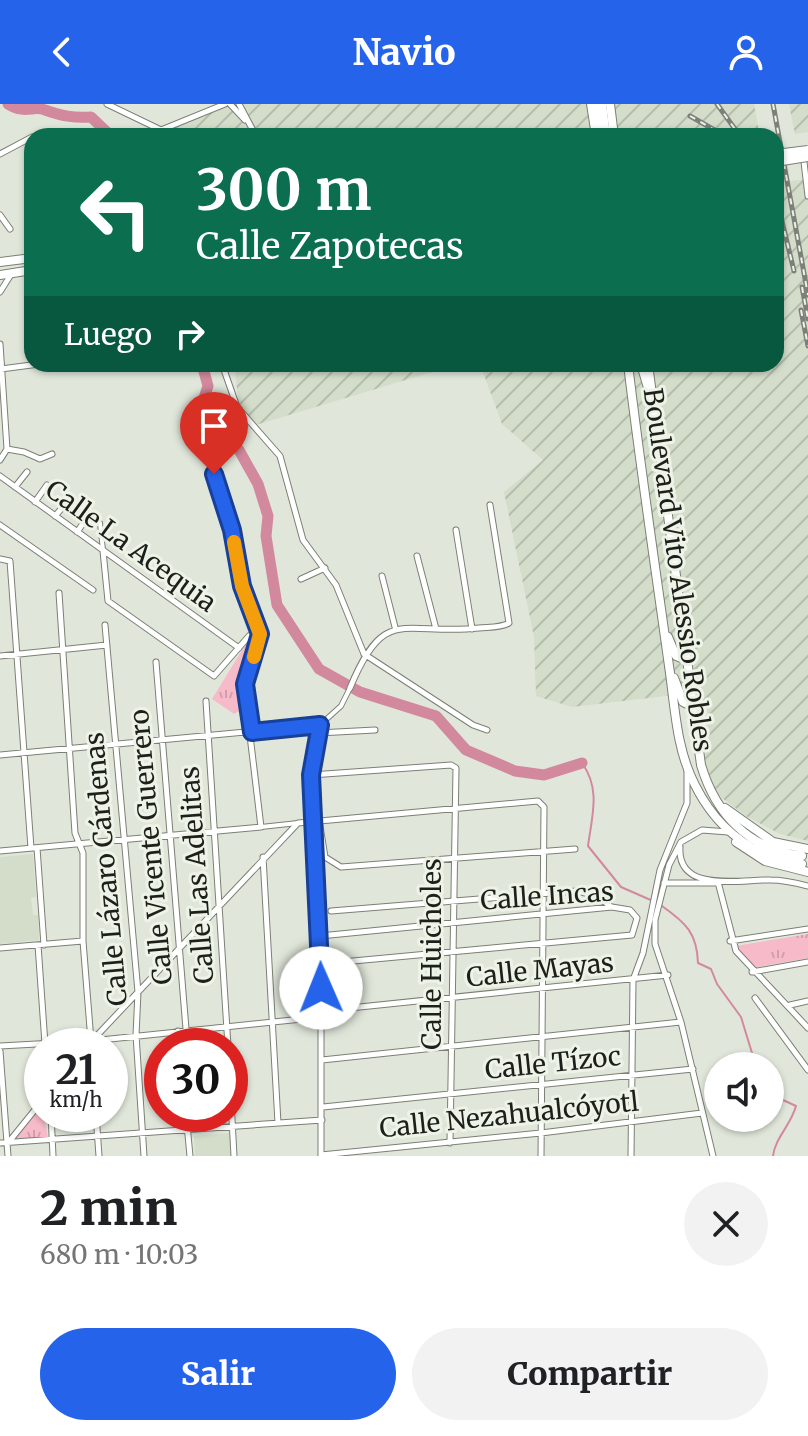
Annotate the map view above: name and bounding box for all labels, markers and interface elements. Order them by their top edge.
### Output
icon: back [40,30,84,74]
text: Navio [352,30,456,75]
icon: person [724,30,768,74]
text: 300 m [196,155,372,225]
icon: left [64,160,168,264]
text: Calle Zapotecas [196,224,464,269]
icon: right [168,312,212,356]
text: Luego [64,315,152,353]
street label: Boulevard Vito Alessio Robles [637,386,720,754]
pin [180,392,248,474]
icon: arrive [192,404,236,448]
street label: Calle La Acequia [39,473,223,619]
street label: Calle Vicente Guerrero [122,708,179,986]
street label: Calle Lázaro Cárdenas [77,731,134,1007]
street label: Calle Las Adelitas [172,765,221,985]
street label: Calle Huicholes [415,858,448,1050]
street label: Calle Incas [479,874,615,917]
street label: Calle Mayas [465,945,615,994]
position arrow [279,946,363,1030]
speed limit sign: 30 [144,1028,248,1132]
street label: Calle Tízoc [483,1039,623,1086]
text: 21 [56,1045,96,1095]
map controls [704,1052,784,1132]
button: sound [704,1052,784,1132]
street label: Calle Nezahualcóyotl [378,1084,640,1145]
text: km/h [50,1087,102,1112]
text: 2 min [40,1178,177,1238]
button: close [684,1182,768,1266]
text: 680 m · 10:03 [40,1238,198,1271]
button: Salir [40,1328,396,1420]
button: Compartir [412,1328,768,1420]

